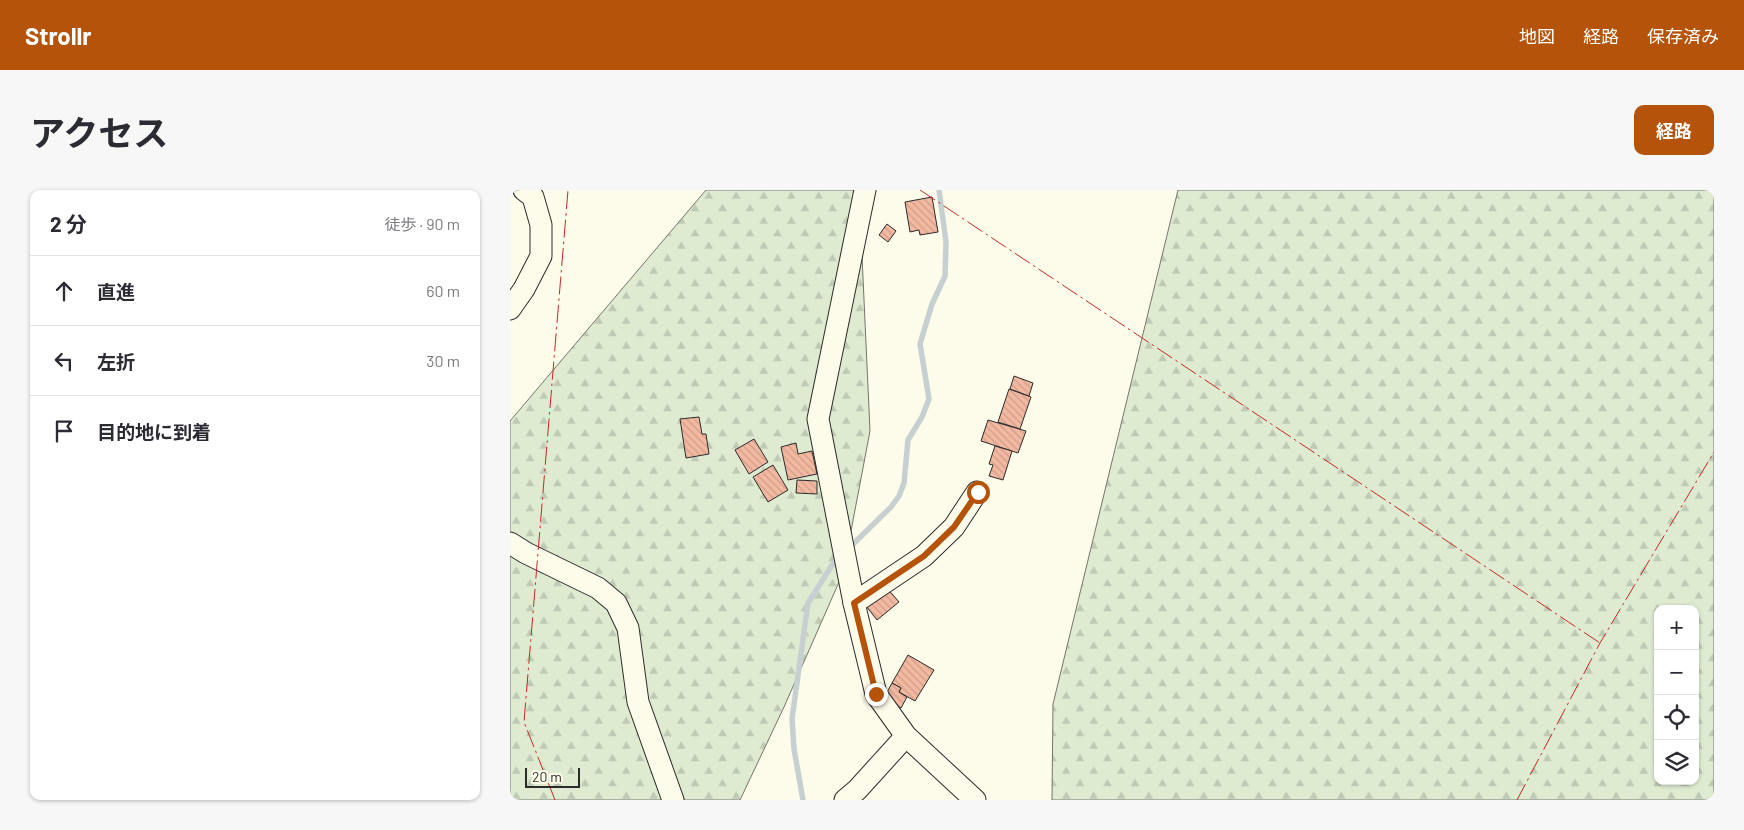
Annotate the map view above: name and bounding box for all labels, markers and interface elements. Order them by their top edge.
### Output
text: Strollr [25,21,92,50]
text: 地図 [1519,25,1555,47]
text: 経路 [1583,25,1619,47]
text: 保存済み [1647,25,1719,47]
button: 経路 [1634,105,1714,155]
text: アクセス [30,111,168,153]
text: 2 分 [50,211,87,236]
text: 徒歩 · 90 m [384,214,460,233]
icon: ahead [50,277,78,305]
text: 直進 [97,280,135,303]
text: 60 m [426,281,460,300]
icon: left [50,347,78,375]
text: 左折 [97,350,135,373]
text: 30 m [426,351,460,370]
icon: arrive [50,417,78,445]
text: 目的地に到着 [97,420,211,443]
route start [967,481,990,504]
map controls [1654,605,1699,785]
button: + [1654,605,1699,650]
button: − [1654,650,1699,695]
route end [865,683,888,706]
button: locate [1654,695,1699,740]
button: layers [1654,740,1699,785]
scale bar [525,765,580,788]
text: 20 m [532,768,562,785]

